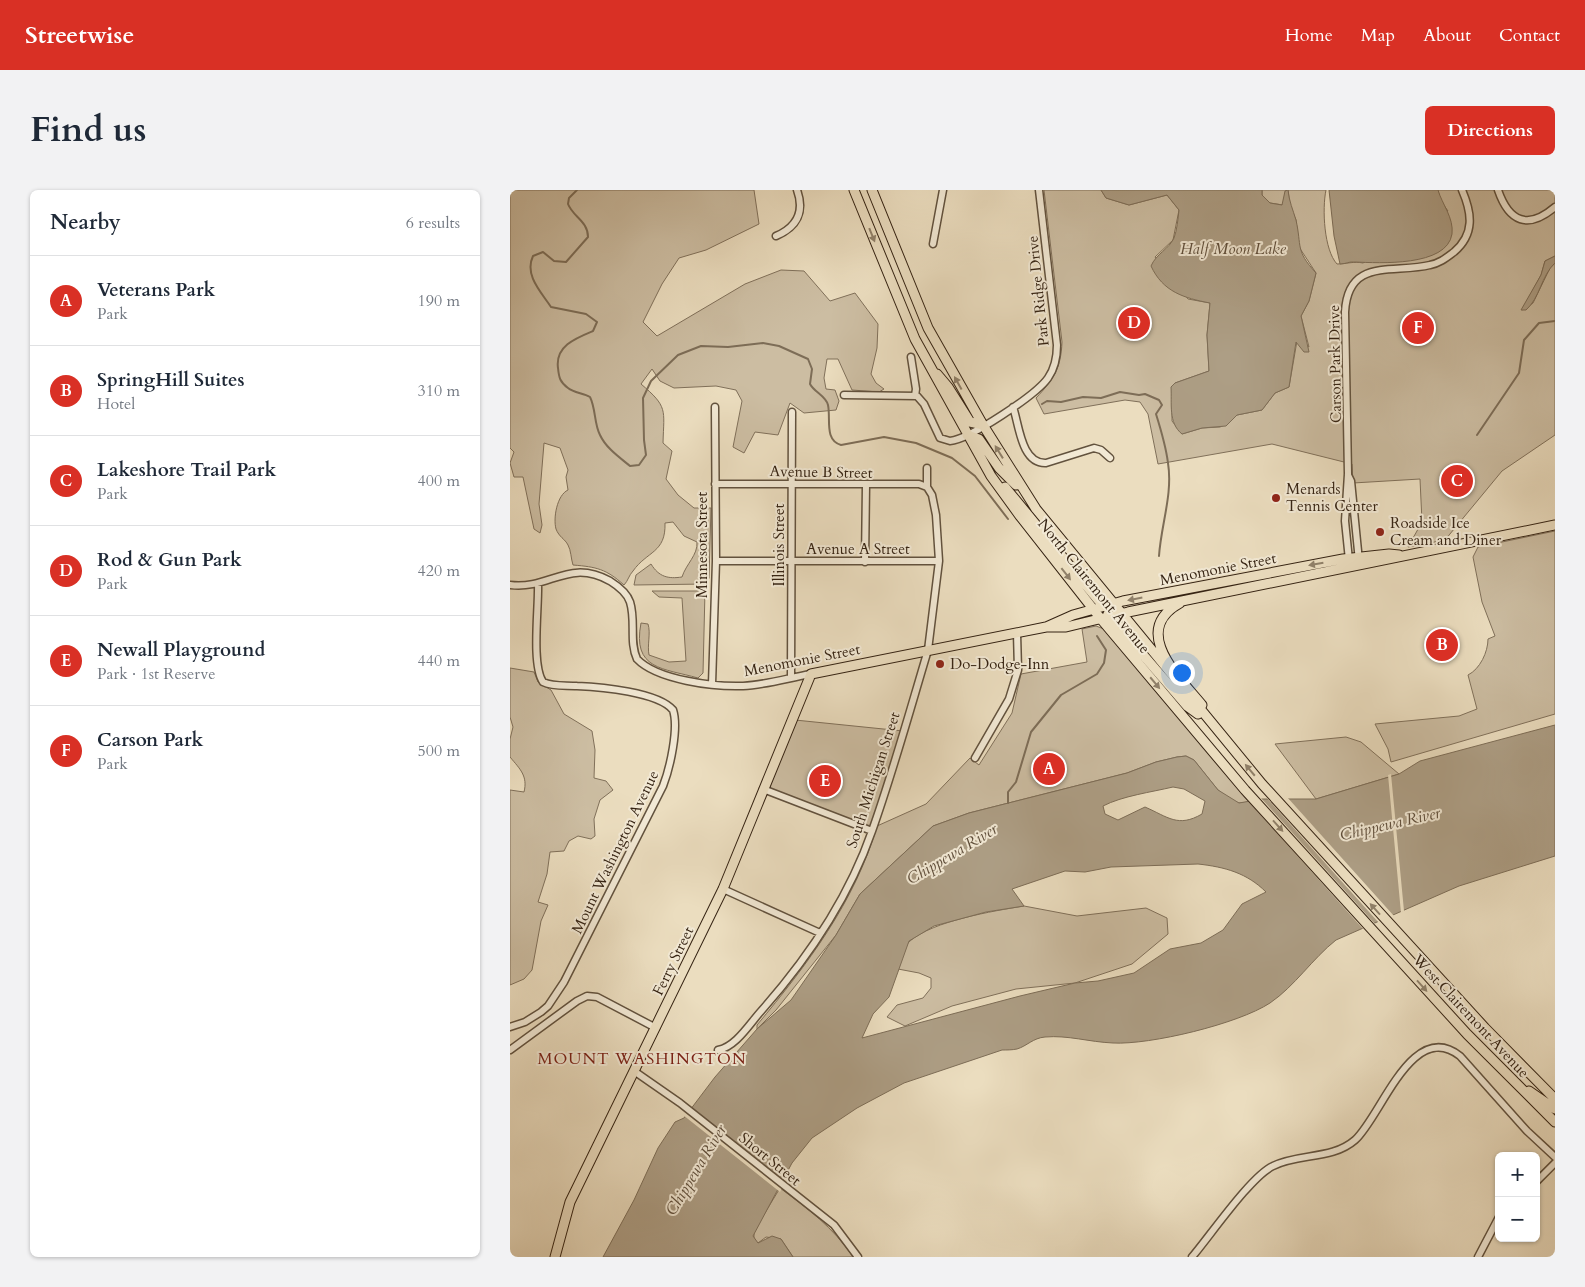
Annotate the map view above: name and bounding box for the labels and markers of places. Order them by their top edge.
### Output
pin: D [1118,304,1150,342]
pin: F [1402,309,1434,347]
pin: C [1441,462,1473,500]
place label: Menards Tennis Center [1286,479,1378,516]
marker: Menards Tennis Center [1270,492,1282,504]
place label: Roadside Ice Cream and Diner [1390,513,1502,550]
marker: Roadside Ice Cream and Diner [1374,526,1386,538]
pin: B [1426,626,1458,664]
place label: Do-Dodge-Inn [950,654,1050,674]
marker: Do-Dodge-Inn [934,658,946,670]
pin: A [1033,750,1065,788]
pin: E [809,762,841,800]

